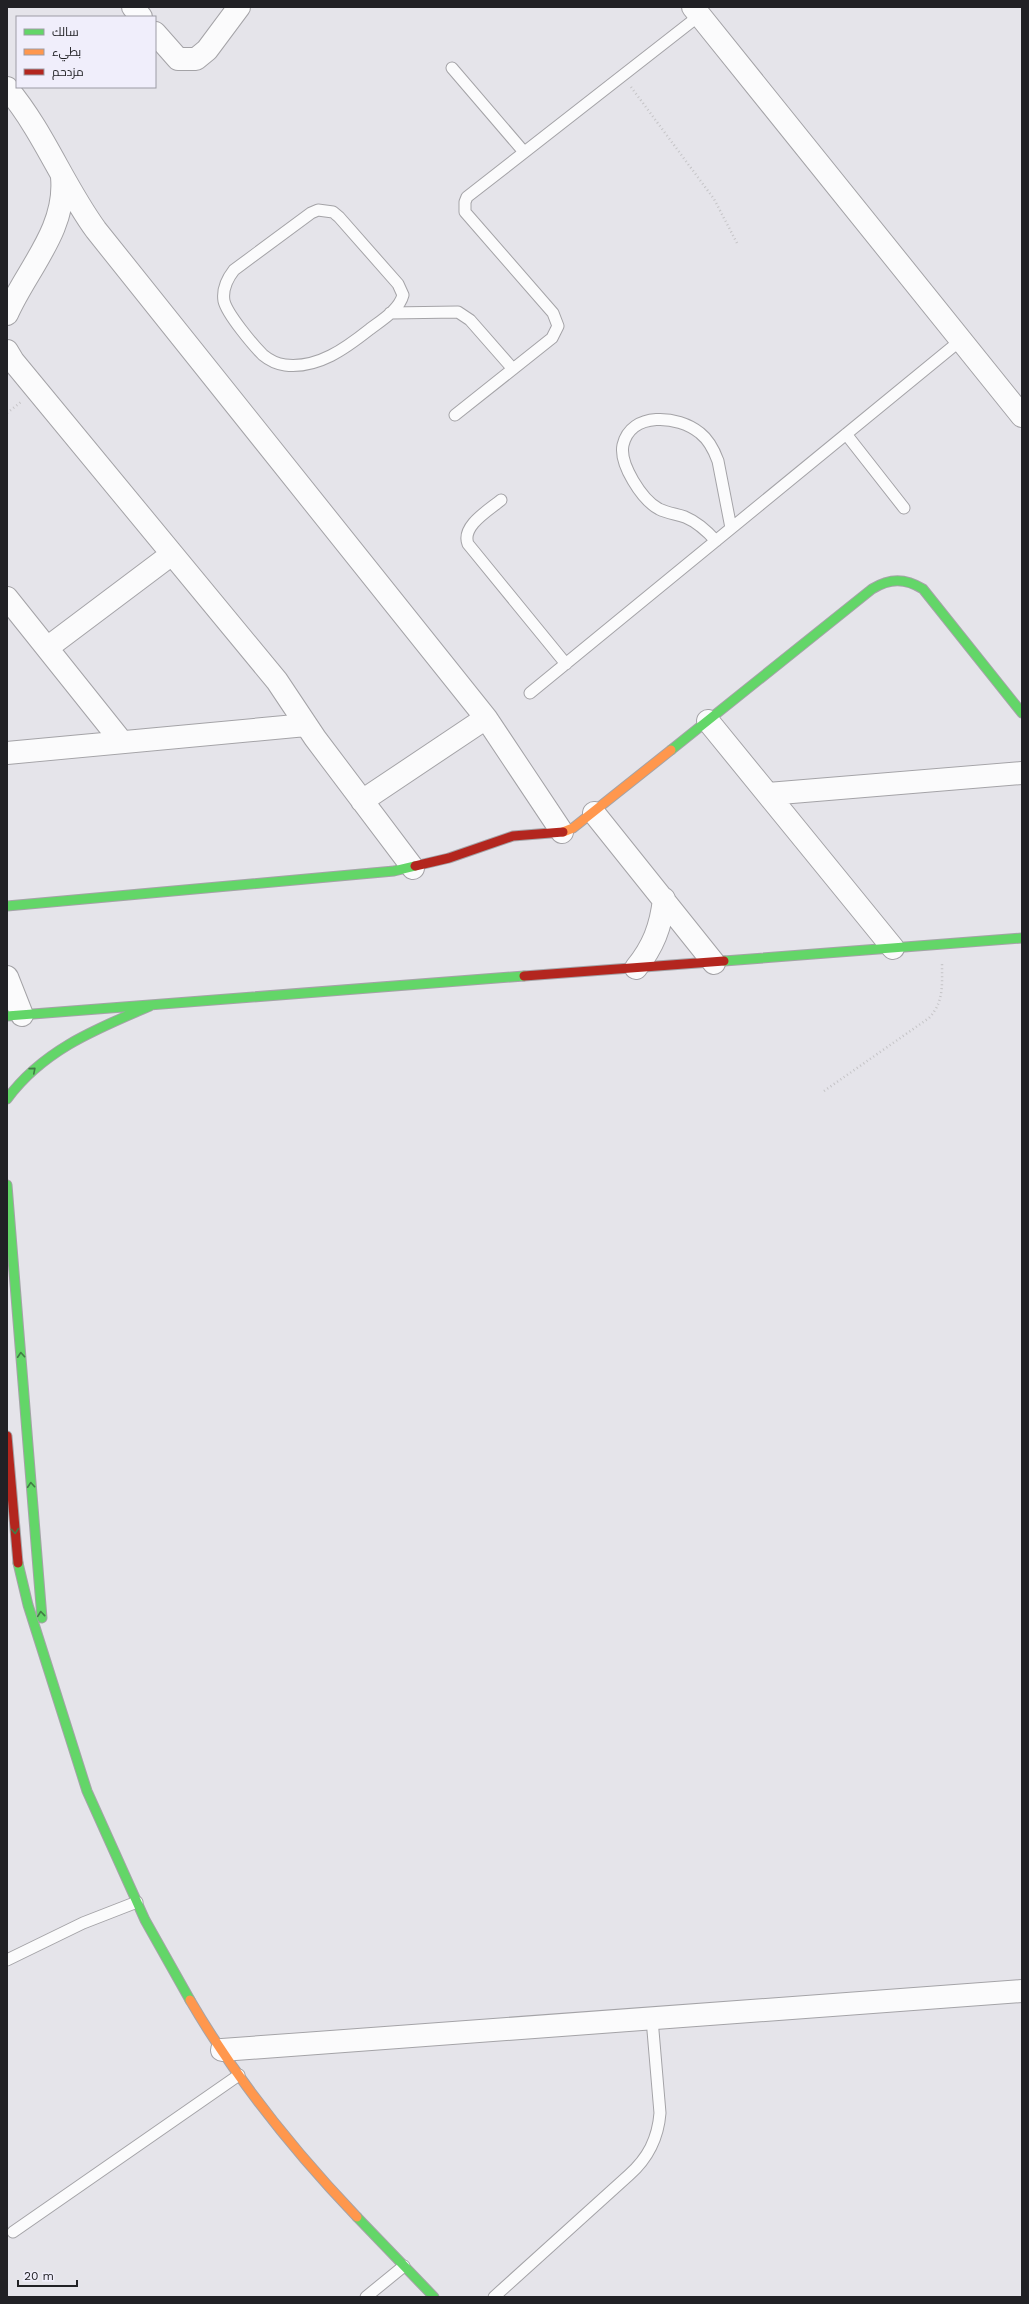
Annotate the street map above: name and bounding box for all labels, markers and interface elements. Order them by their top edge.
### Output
legend [16,16,156,88]
text: سالك [52,25,79,39]
text: بطيء [52,45,81,62]
text: مزدحم [52,65,84,80]
one-way arrow [28,1068,36,1075]
one-way arrow [16,1352,25,1358]
one-way arrow [27,1481,36,1488]
one-way arrow [10,1528,19,1534]
one-way arrow [37,1611,46,1617]
scale bar [18,2262,77,2288]
text: 20 m [24,2269,54,2283]

